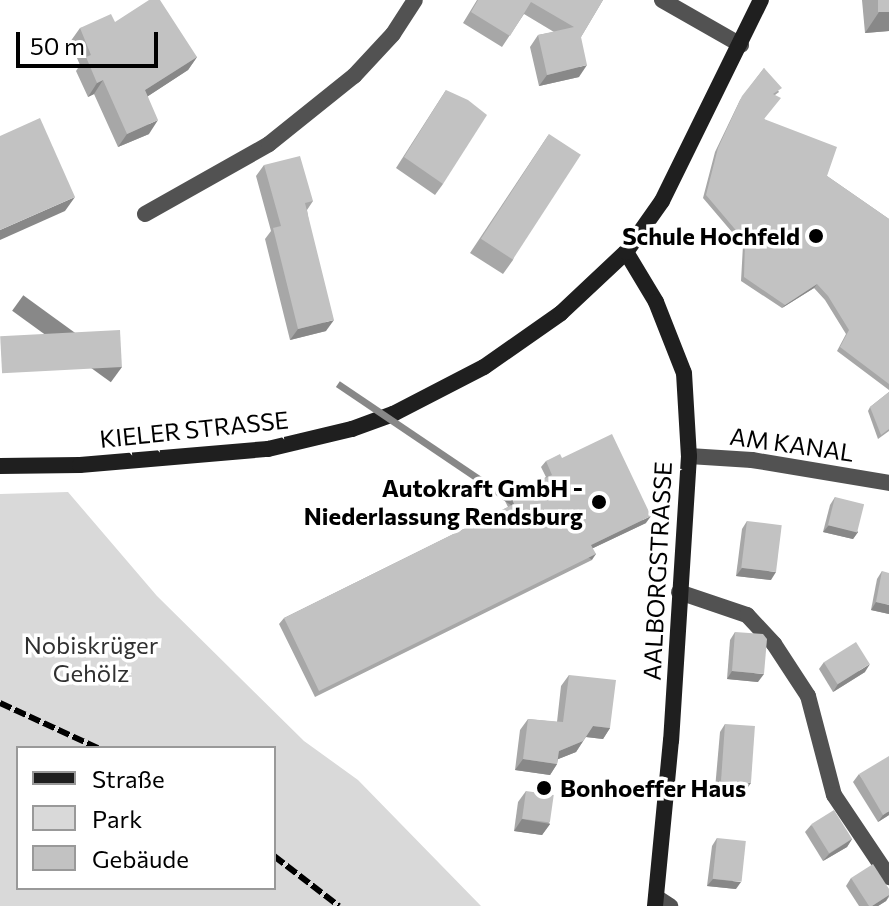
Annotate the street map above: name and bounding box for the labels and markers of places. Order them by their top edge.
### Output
place label: Schule Hochfeld [622,222,800,250]
marker: Schule Hochfeld [807,227,825,245]
place label: Autokraft GmbH - Niederlassung Rendsburg [304,474,583,530]
marker: Autokraft GmbH - Niederlassung Rendsburg [590,493,608,511]
place label: Bonhoeffer Haus [560,774,746,802]
marker: Bonhoeffer Haus [535,779,553,797]

